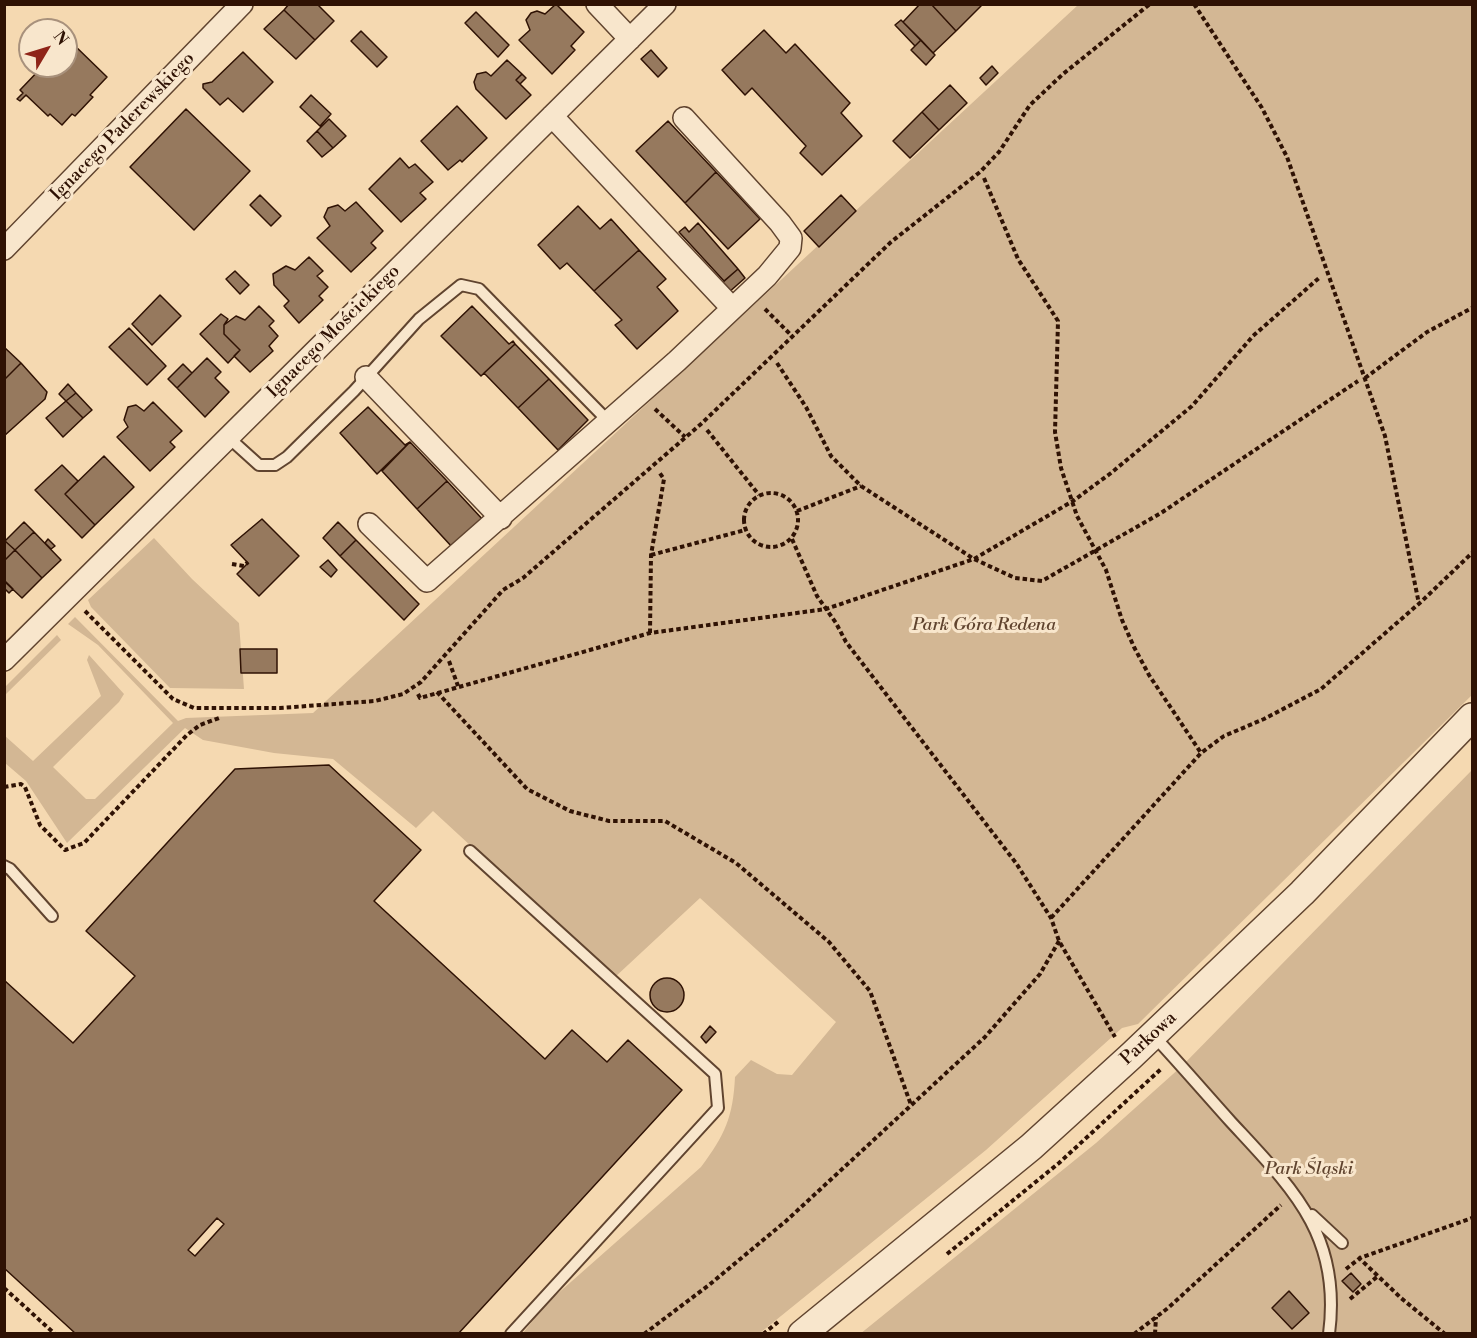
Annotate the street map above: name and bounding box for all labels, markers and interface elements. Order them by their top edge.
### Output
north arrow [18,18,78,78]
text: N [49,27,72,49]
street label: Ignacego Paderewskiego [46,48,200,206]
street label: Ignacego Mościckiego [263,261,405,403]
park label: Park Góra Redena [912,615,1056,637]
street label: Parkowa [1117,1008,1181,1070]
park label: Park Śląski [1265,1159,1353,1181]

